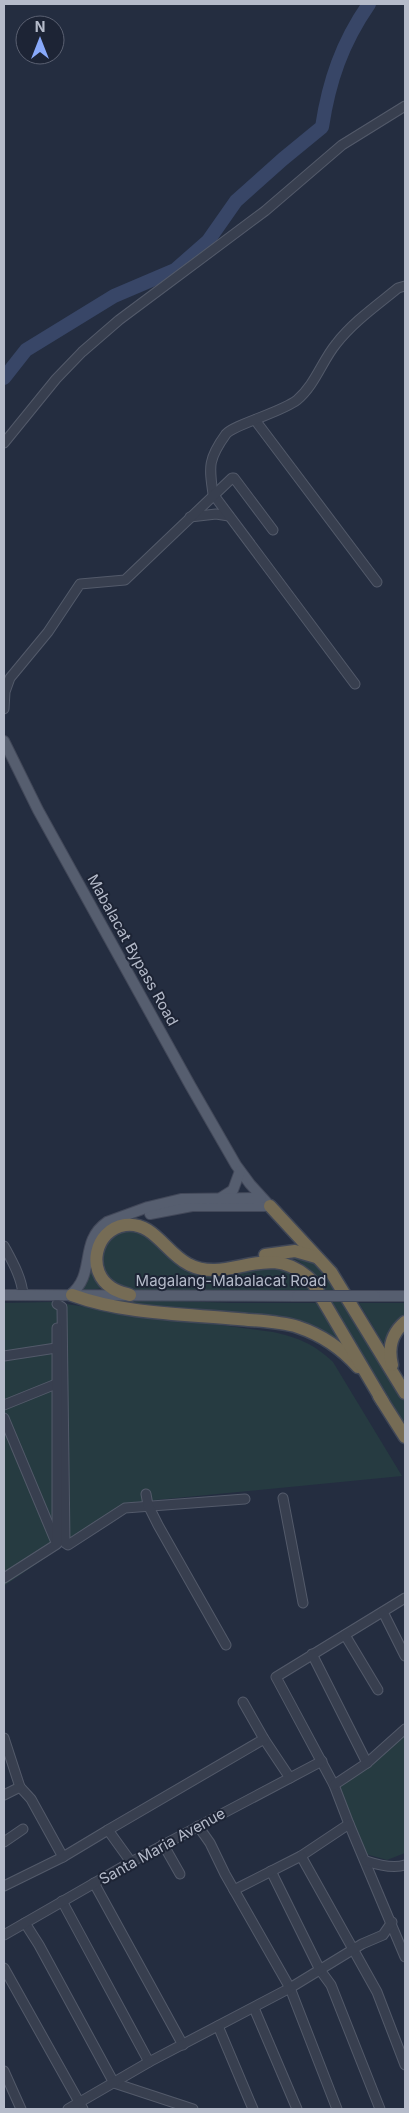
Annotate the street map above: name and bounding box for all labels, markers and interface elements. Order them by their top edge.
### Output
north arrow [15,15,65,65]
text: N [35,18,45,35]
street label: Mabalacat Bypass Road [83,871,183,1029]
street label: Magalang-Mabalacat Road [136,1271,326,1290]
street label: Santa Maria Avenue [96,1803,228,1889]

